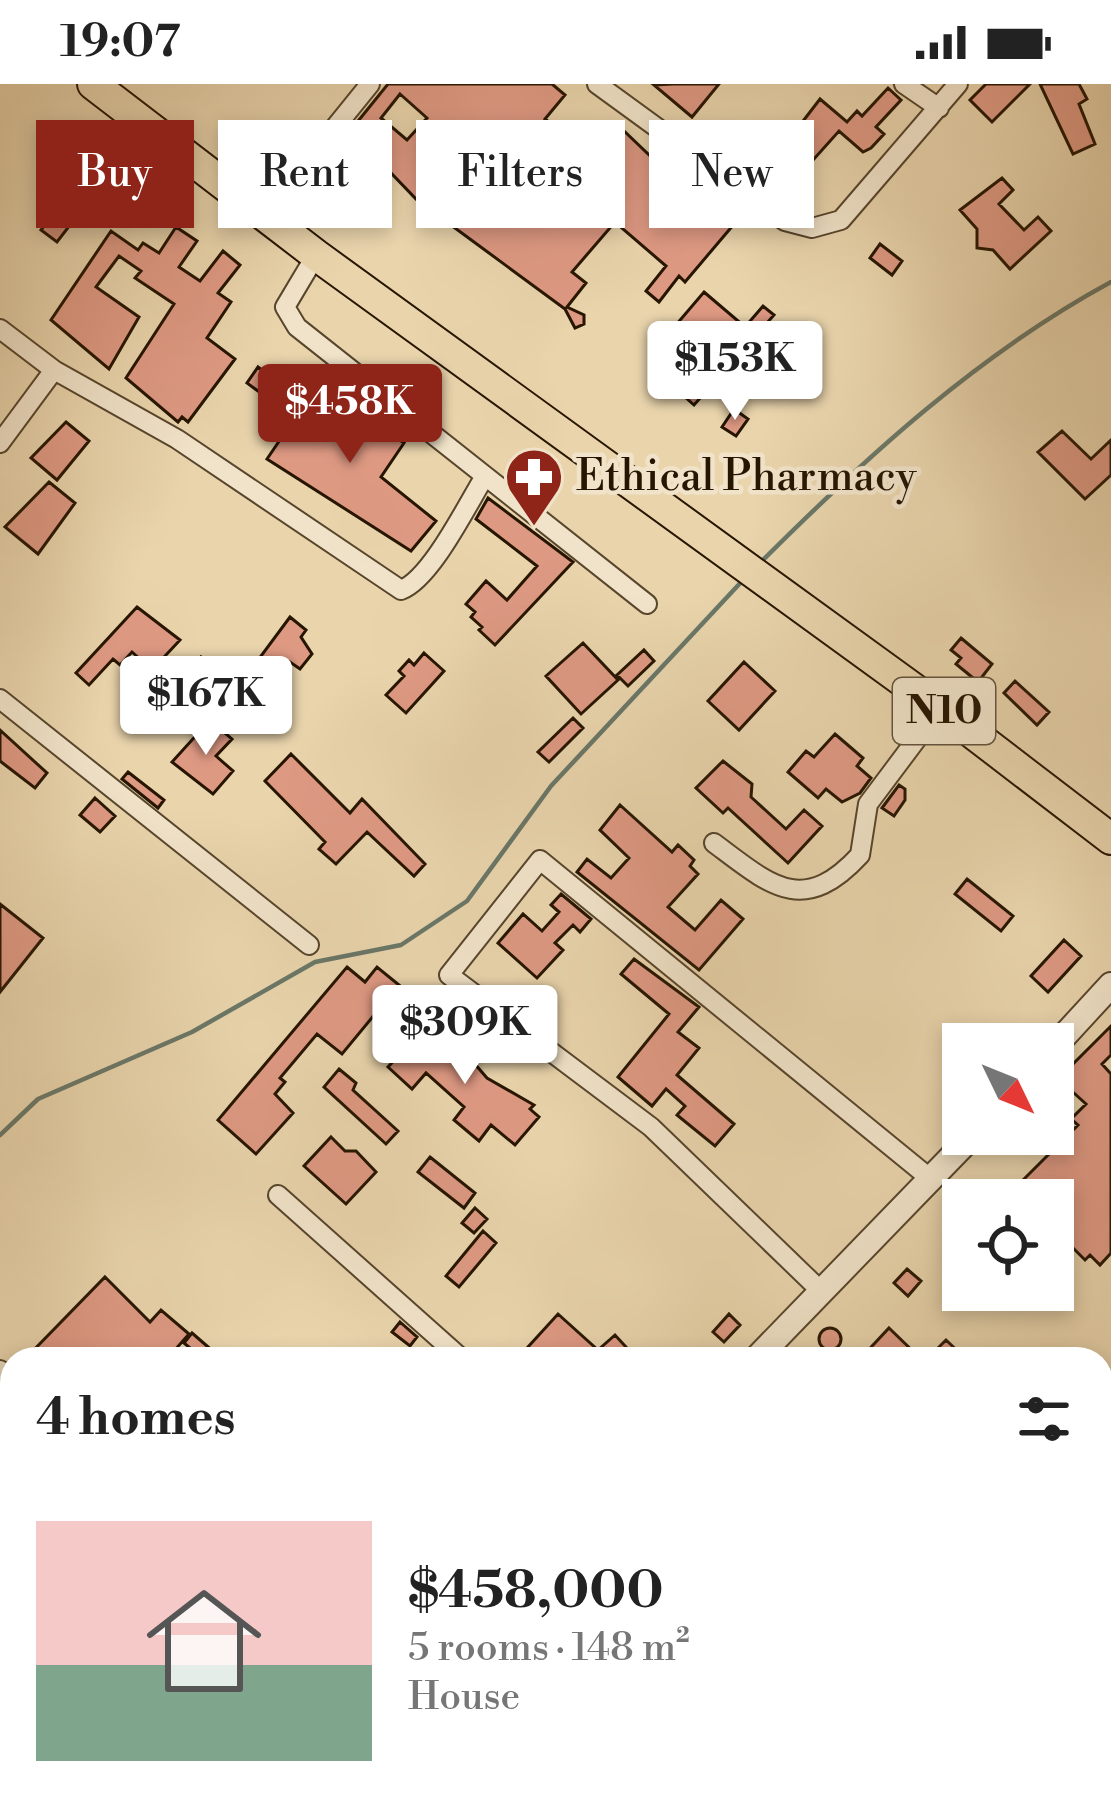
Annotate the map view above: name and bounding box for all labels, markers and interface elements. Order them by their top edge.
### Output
text: 19:07 [60,14,180,71]
chip: Buy [36,120,194,228]
chip: Rent [218,120,392,228]
chip: Filters [416,120,625,228]
chip: New [649,120,814,228]
pin: $153K [651,321,819,423]
text: $153K [674,335,796,384]
pin: $458K [266,364,434,466]
text: $458K [285,378,415,427]
pharmacy icon: Ethical Pharmacy [503,446,565,528]
place label: Ethical Pharmacy [576,451,917,505]
pin: $167K [122,656,290,758]
text: $167K [147,670,265,719]
road number: N10 [893,678,995,744]
pin: $309K [381,985,549,1087]
text: $309K [399,999,531,1048]
north arrow [942,1023,1074,1155]
map controls [942,1023,1074,1311]
button: locate [942,1179,1074,1311]
icon: filters [1011,1386,1077,1452]
text: 4 homes [36,1387,236,1451]
text: $458,000 [408,1560,664,1624]
icon: home [132,1569,276,1713]
text: 5 rooms · 148 m² [408,1624,690,1673]
text: House [408,1673,520,1722]

